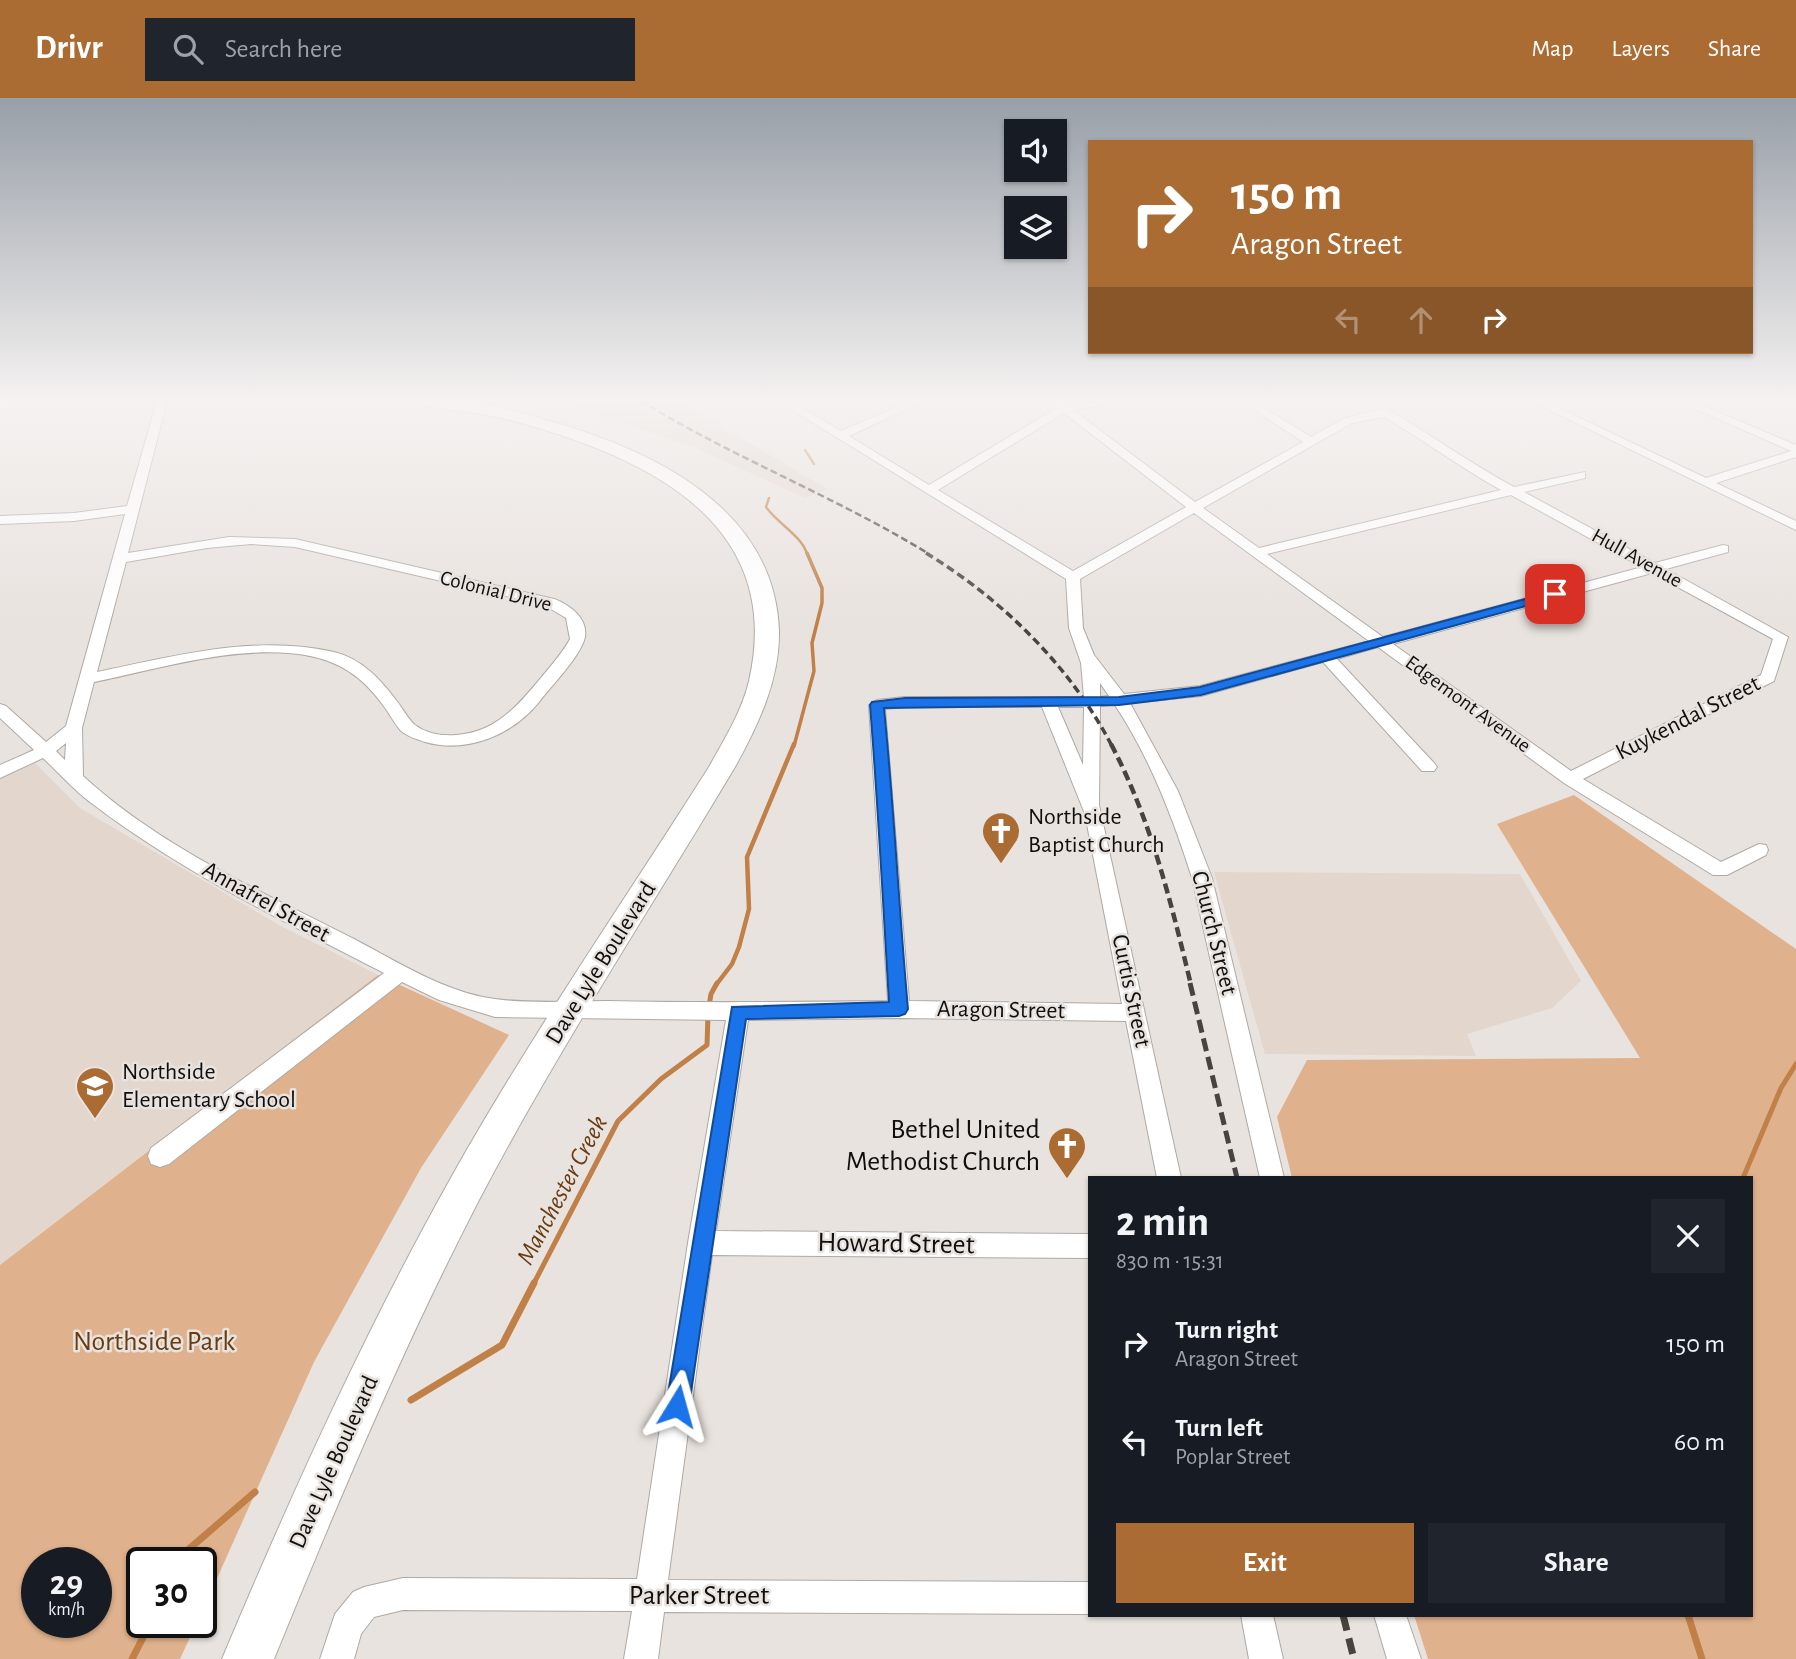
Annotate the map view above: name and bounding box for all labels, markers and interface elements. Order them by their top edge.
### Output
search box [145,18,635,81]
icon: search [169,30,207,68]
text: Drivr [35,32,103,65]
text: Search here [225,36,342,62]
text: Map [1531,37,1573,61]
text: Layers [1611,37,1670,61]
text: Share [1708,37,1761,61]
map controls [1004,119,1067,259]
button: sound [1004,119,1067,182]
icon: right [1116,168,1207,259]
text: 150 m [1231,170,1342,219]
button: layers [1004,196,1067,259]
text: Aragon Street [1231,228,1402,260]
icon: left [1329,301,1367,339]
icon: ahead [1402,301,1440,339]
icon: right [1475,301,1513,339]
street label: Hull Avenue [1588,525,1686,591]
pin [1525,564,1585,624]
street label: Colonial Drive [438,567,554,615]
icon: arrive [1536,575,1574,613]
street label: Edgemont Avenue [1401,652,1535,756]
street label: Kuykendal Street [1612,671,1765,765]
place label: Northside Baptist Church [1028,805,1165,857]
church icon: Northside Baptist Church [980,810,1022,865]
street label: Annafrel Street [198,857,334,947]
street label: Church Street [1187,869,1241,998]
street label: Dave Lyle Boulevard [541,878,661,1048]
street label: Curtis Street [1107,932,1155,1050]
street label: Aragon Street [937,997,1066,1023]
place label: Northside Elementary School [122,1060,296,1112]
school or university icon: Northside Elementary School [74,1065,116,1120]
water label: Manchester Creek [512,1111,612,1269]
place label: Bethel United Methodist Church [846,1116,1040,1176]
church icon: Bethel United Methodist Church [1046,1125,1088,1180]
button: close [1651,1199,1725,1273]
text: 2 min [1116,1201,1209,1243]
street label: Howard Street [817,1229,975,1259]
text: 830 m · 15:31 [1116,1250,1224,1273]
text: Turn right [1175,1317,1278,1343]
icon: right [1116,1325,1154,1363]
park label: Northside Park [73,1328,235,1356]
text: 150 m [1666,1331,1725,1357]
text: Aragon Street [1175,1348,1298,1371]
position arrow [640,1369,714,1443]
street label: Dave Lyle Boulevard [285,1372,383,1552]
text: Turn left [1175,1415,1263,1441]
icon: left [1116,1423,1154,1461]
text: 60 m [1674,1429,1725,1455]
text: Poplar Street [1175,1446,1290,1469]
button: Exit [1116,1523,1414,1603]
button: Share [1428,1523,1725,1603]
speed limit sign: 30 [126,1547,217,1638]
text: 29 [50,1566,83,1601]
street label: Parker Street [629,1582,769,1610]
text: km/h [48,1601,85,1619]

